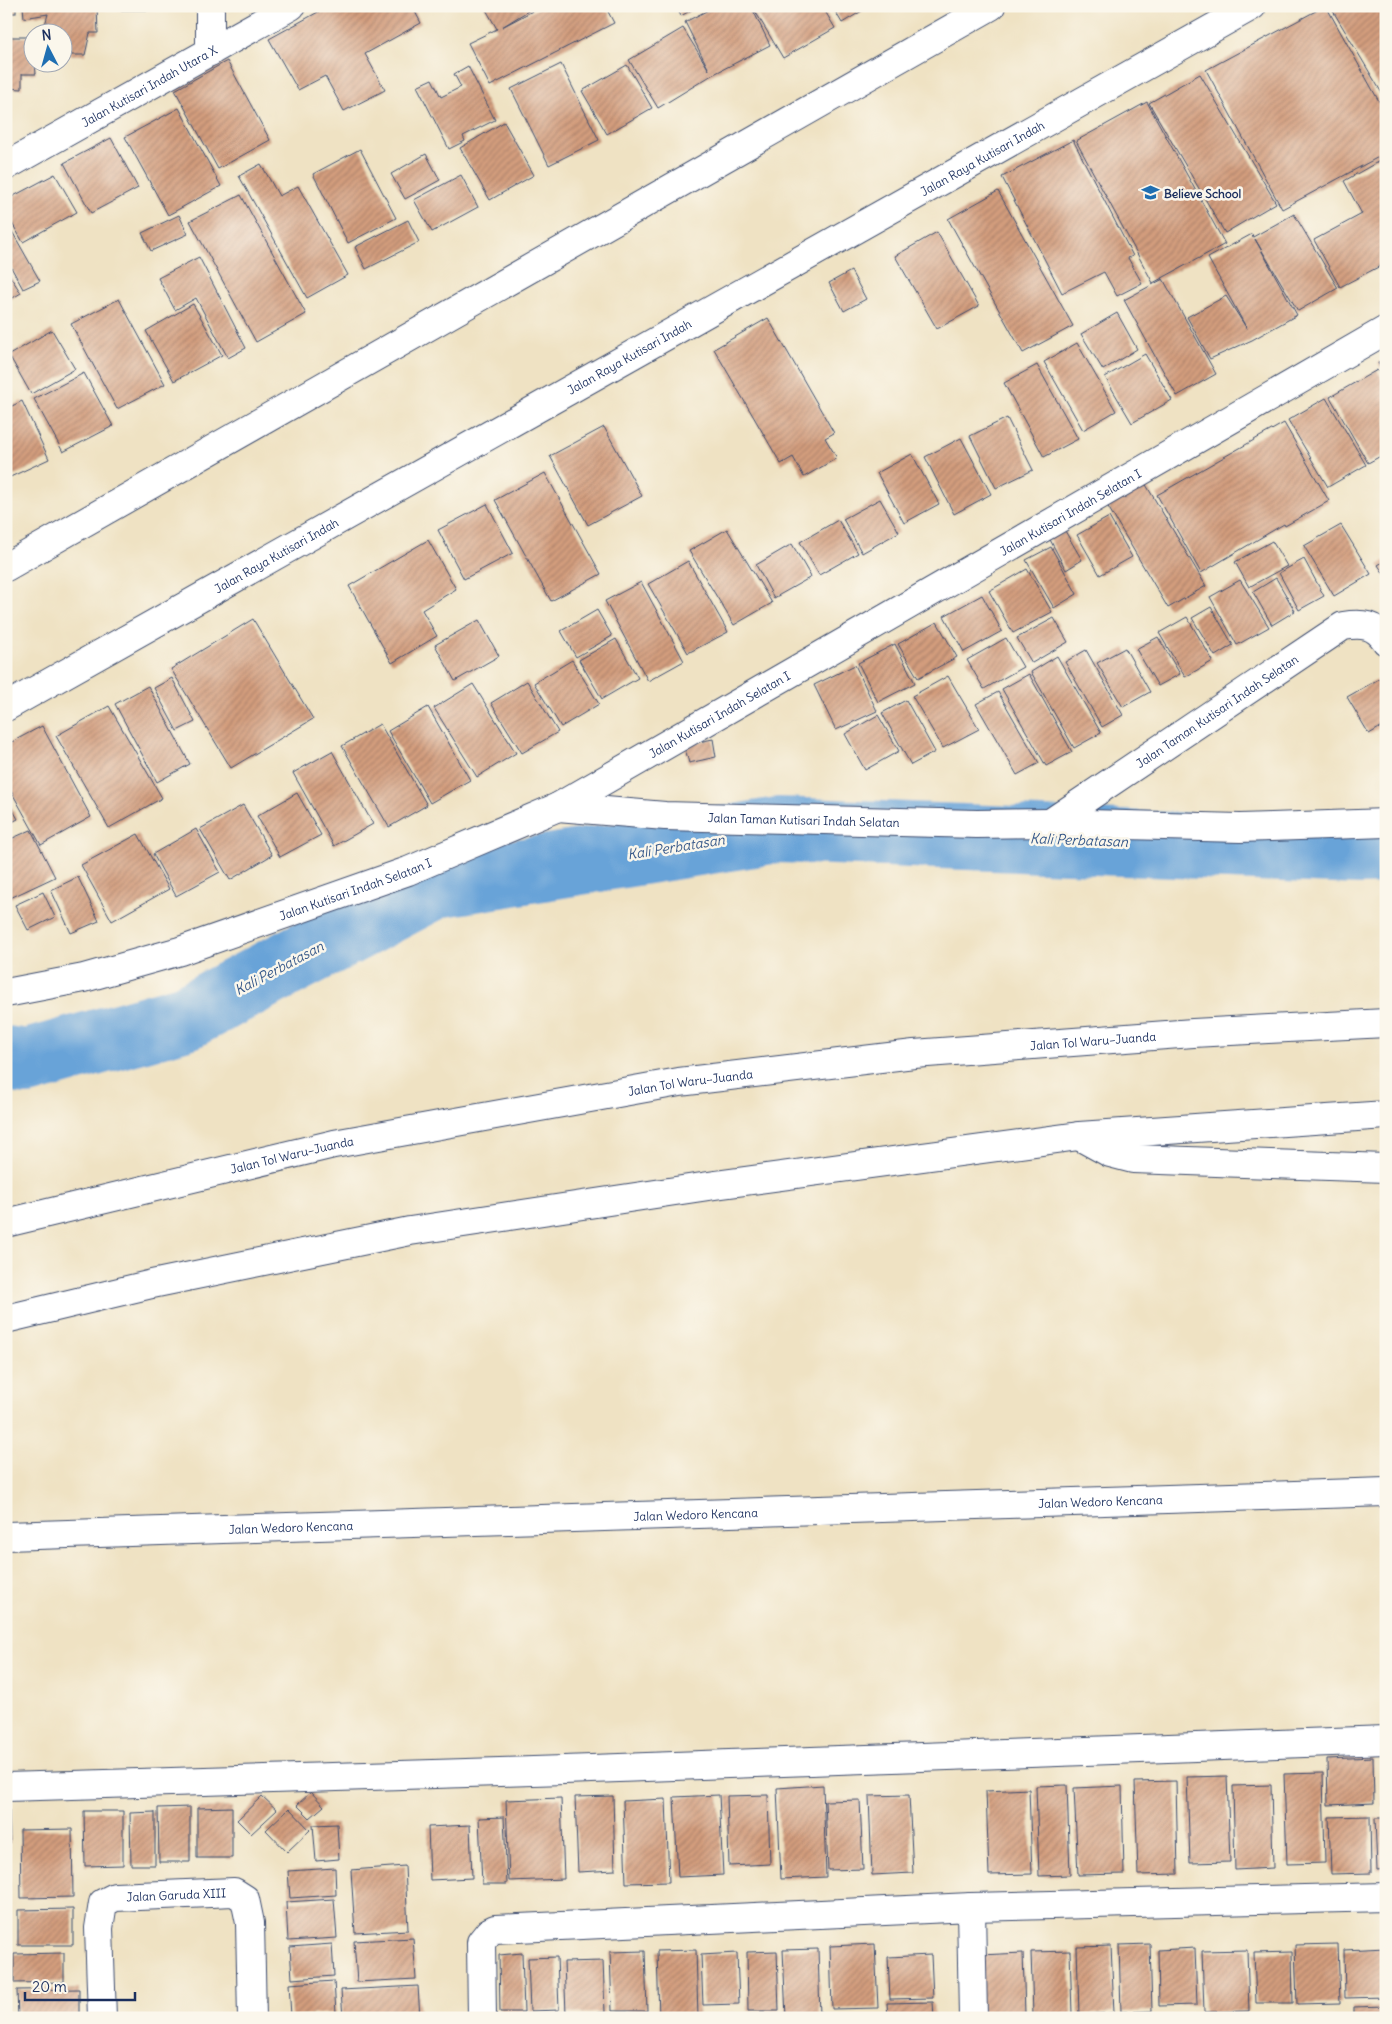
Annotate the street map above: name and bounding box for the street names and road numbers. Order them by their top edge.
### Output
street label: Jalan Kutisari Indah Utara X [79,41,220,130]
street label: Jalan Raya Kutisari Indah [917,117,1047,199]
street label: Jalan Raya Kutisari Indah [564,316,694,397]
street label: Jalan Kutisari Indah Selatan I [997,465,1144,559]
street label: Jalan Raya Kutisari Indah [211,514,341,596]
street label: Jalan Taman Kutisari Indah Selatan [1133,651,1301,771]
street label: Jalan Kutisari Indah Selatan I [646,667,793,761]
street label: Jalan Taman Kutisari Indah Selatan [707,810,900,830]
street label: Jalan Kutisari Indah Selatan I [277,854,434,923]
street label: Jalan Tol Waru–Juanda [1029,1028,1157,1053]
street label: Jalan Tol Waru–Juanda [626,1066,754,1099]
street label: Jalan Tol Waru–Juanda [229,1133,355,1176]
street label: Jalan Wedoro Kencana [1038,1492,1163,1511]
street label: Jalan Wedoro Kencana [633,1505,758,1523]
street label: Jalan Wedoro Kencana [228,1517,354,1536]
street label: Jalan Garuda XIII [126,1885,226,1904]

